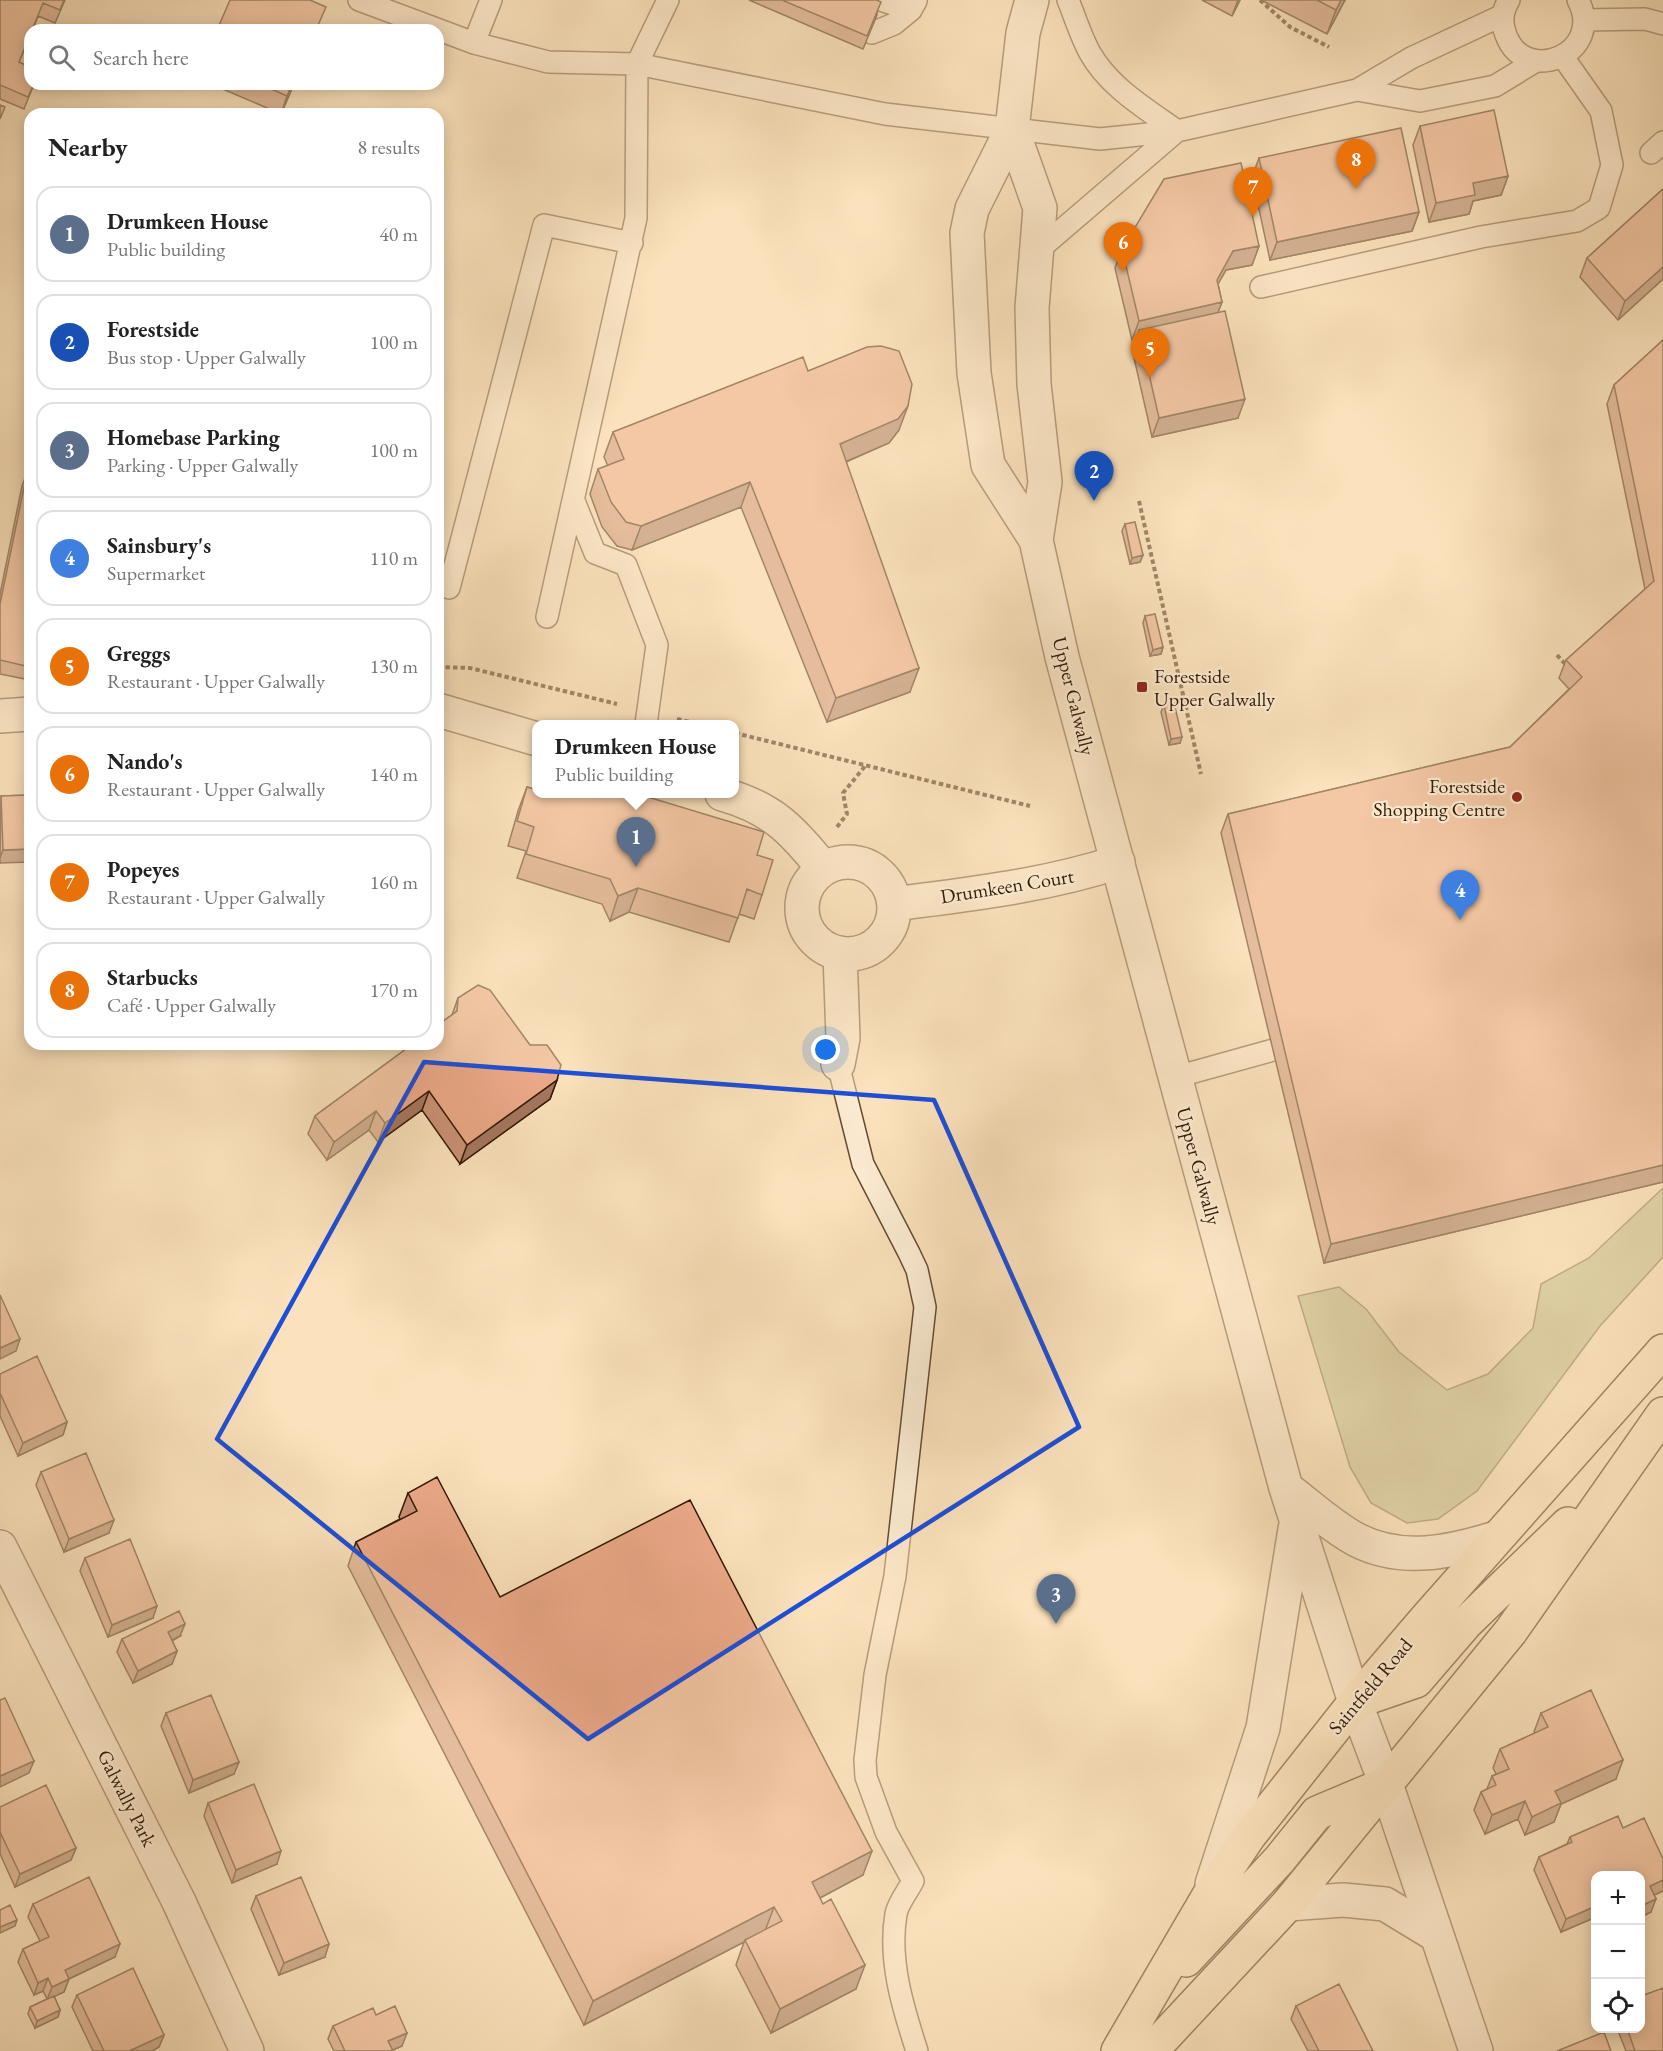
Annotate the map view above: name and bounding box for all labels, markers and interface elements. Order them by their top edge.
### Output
search box [24,24,444,90]
icon: search [45,41,78,74]
text: Search here [93,43,188,72]
text: Nearby [48,130,128,164]
text: 8 results [357,134,420,160]
pin: 8 [1336,140,1376,189]
pin: 7 [1234,168,1272,217]
text: Drumkeen House [107,207,268,236]
text: 1 [64,221,75,247]
text: 40 m [379,221,418,247]
pin: 6 [1104,222,1142,272]
text: Public building [107,236,225,262]
text: Forestside [107,315,199,344]
pin: 5 [1130,328,1170,378]
text: 2 [64,329,75,355]
text: 100 m [370,329,418,355]
text: Bus stop · Upper Galwally [107,344,306,370]
text: Homebase Parking [107,423,280,452]
text: 3 [64,437,75,463]
text: 100 m [370,437,418,463]
text: Parking · Upper Galwally [107,452,298,478]
pin: 2 [1074,452,1114,501]
text: Sainsbury's [107,531,211,560]
text: 4 [64,545,75,571]
text: 110 m [370,545,418,571]
text: Supermarket [107,560,205,586]
street label: Upper Galwally [1047,634,1101,758]
text: Greggs [107,639,170,668]
text: 5 [64,653,75,679]
text: 130 m [370,653,418,679]
place label: Forestside Upper Galwally [1154,663,1275,712]
text: Restaurant · Upper Galwally [107,668,325,694]
marker: Forestside Upper Galwally [1135,680,1149,694]
popup [532,720,739,798]
text: Drumkeen House [555,732,716,761]
text: Nando's [107,747,183,776]
text: 6 [64,761,75,787]
text: 140 m [370,761,418,787]
text: Public building [555,761,673,787]
place label: Forestside Shopping Centre [1373,773,1505,822]
text: Restaurant · Upper Galwally [107,776,325,802]
marker: Forestside Shopping Centre [1510,790,1524,804]
pin: 1 [616,818,656,867]
text: Popeyes [107,855,179,884]
street label: Drumkeen Court [938,863,1076,909]
text: 7 [64,869,75,895]
text: 160 m [370,869,418,895]
pin: 4 [1440,870,1480,920]
text: Restaurant · Upper Galwally [107,884,325,910]
text: Starbucks [107,963,198,992]
text: 8 [64,977,75,1003]
text: 170 m [370,977,418,1003]
text: Café · Upper Galwally [107,992,276,1018]
your location [811,1035,840,1064]
street label: Upper Galwally [1171,1104,1227,1228]
pin: 3 [1036,1574,1076,1624]
street label: Saintfield Road [1322,1632,1418,1740]
street label: Galwally Park [92,1745,163,1851]
map controls [1591,1871,1645,2033]
button: + [1591,1871,1645,1925]
button: − [1591,1925,1645,1979]
button: locate [1591,1979,1645,2033]

